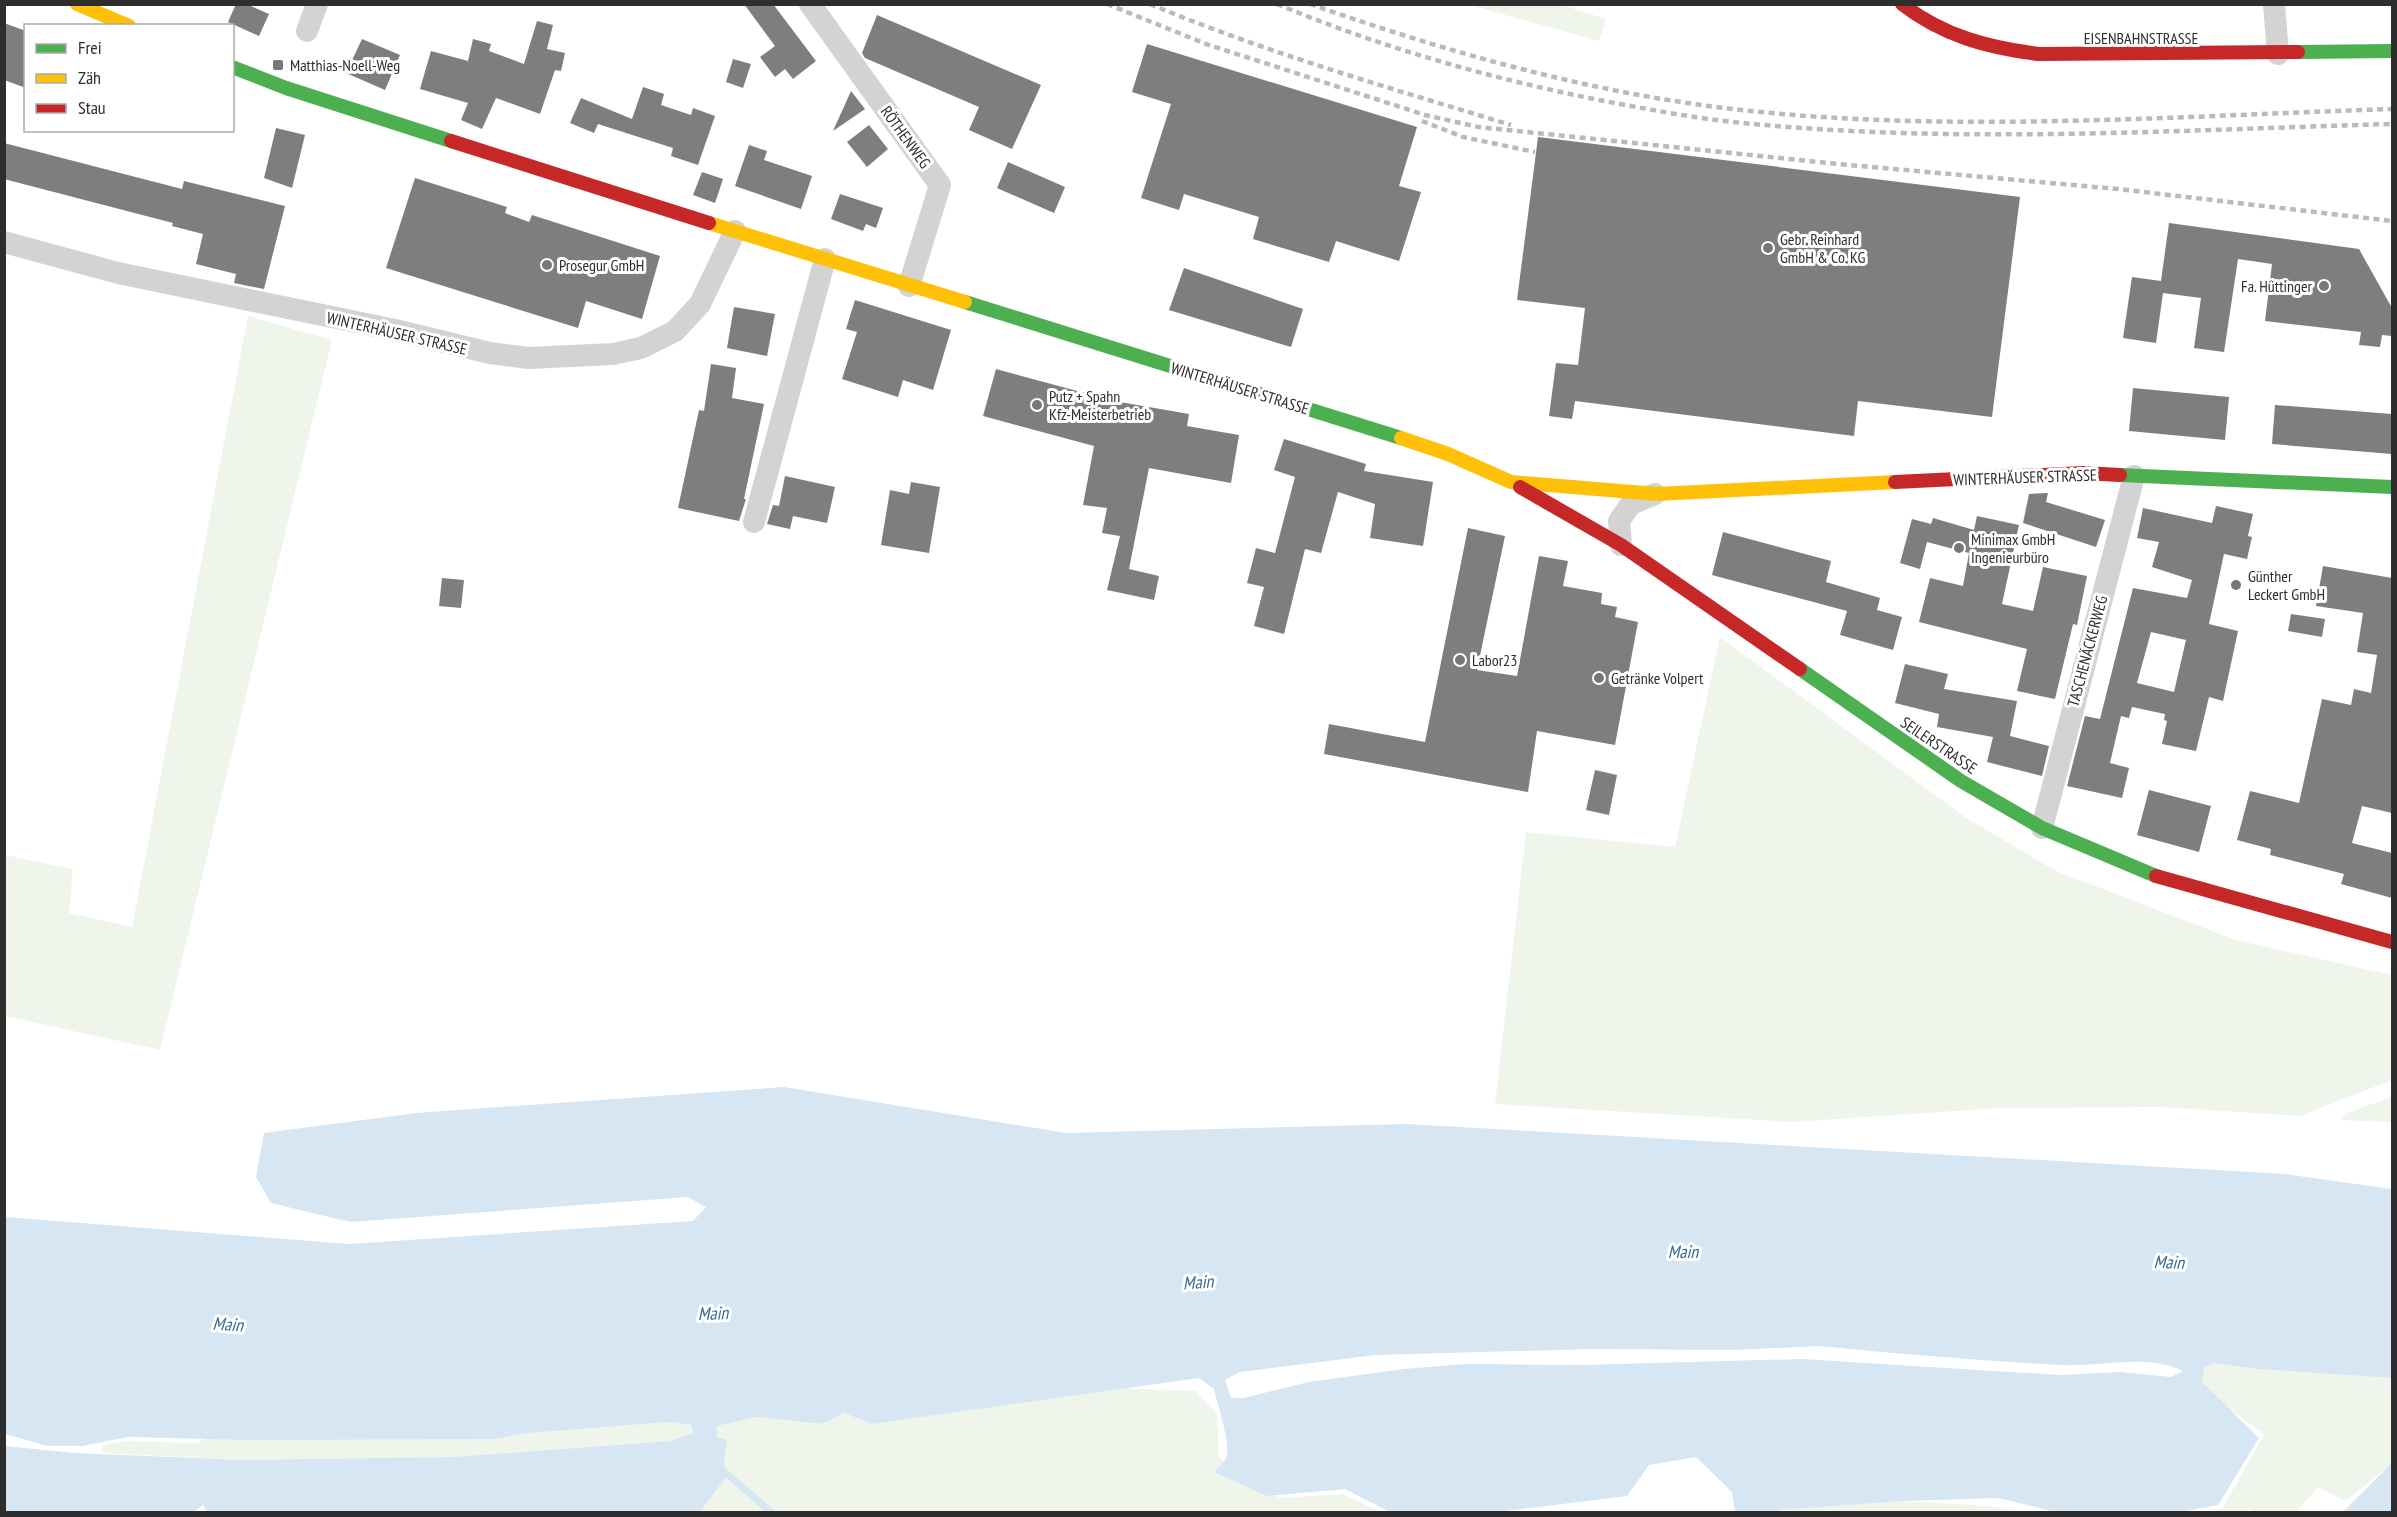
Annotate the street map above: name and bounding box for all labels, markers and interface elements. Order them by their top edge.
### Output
legend [24,24,234,132]
street label: EISENBAHNSTRASSE [2084,28,2198,48]
text: Frei [78,36,102,59]
place label: Matthias-Noell-Weg [290,55,400,75]
marker: Matthias-Noell-Weg [271,58,285,72]
text: Zäh [78,66,101,89]
text: Stau [78,96,106,119]
street label: RÖTHENWEG [877,102,935,172]
place label: Gebr. Reinhard GmbH & Co. KG [1780,229,1866,267]
marker: Gebr. Reinhard GmbH & Co. KG [1761,241,1775,255]
place label: Prosegur GmbH [559,255,644,275]
marker: Prosegur GmbH [540,258,554,272]
place label: Fa. Hüttinger [2241,276,2313,296]
marker: Fa. Hüttinger [2317,279,2331,293]
street label: WINTERHÄUSER STRASSE [325,307,469,359]
street label: WINTERHÄUSER STRASSE [1168,357,1312,419]
place label: Putz + Spahn Kfz-Meisterbetrieb [1049,386,1151,424]
marker: Putz + Spahn Kfz-Meisterbetrieb [1030,398,1044,412]
street label: WINTERHÄUSER STRASSE [1953,464,2097,489]
place label: Minimax GmbH Ingenieurbüro [1971,529,2055,567]
marker: Minimax GmbH Ingenieurbüro [1952,541,1966,555]
place label: Günther Leckert GmbH [2248,566,2325,604]
marker: Günther Leckert GmbH [2229,578,2243,592]
street label: TASCHENÄCKERWEG [2063,593,2111,709]
place label: Labor23 [1472,650,1517,670]
marker: Labor23 [1453,653,1467,667]
place label: Getränke Volpert [1611,668,1704,688]
marker: Getränke Volpert [1592,671,1606,685]
street label: SEILERSTRASSE [1897,712,1981,778]
water label: Main [1668,1240,1699,1263]
water label: Main [2153,1250,2186,1274]
water label: Main [1182,1269,1215,1295]
water label: Main [697,1301,730,1325]
water label: Main [212,1311,245,1337]

